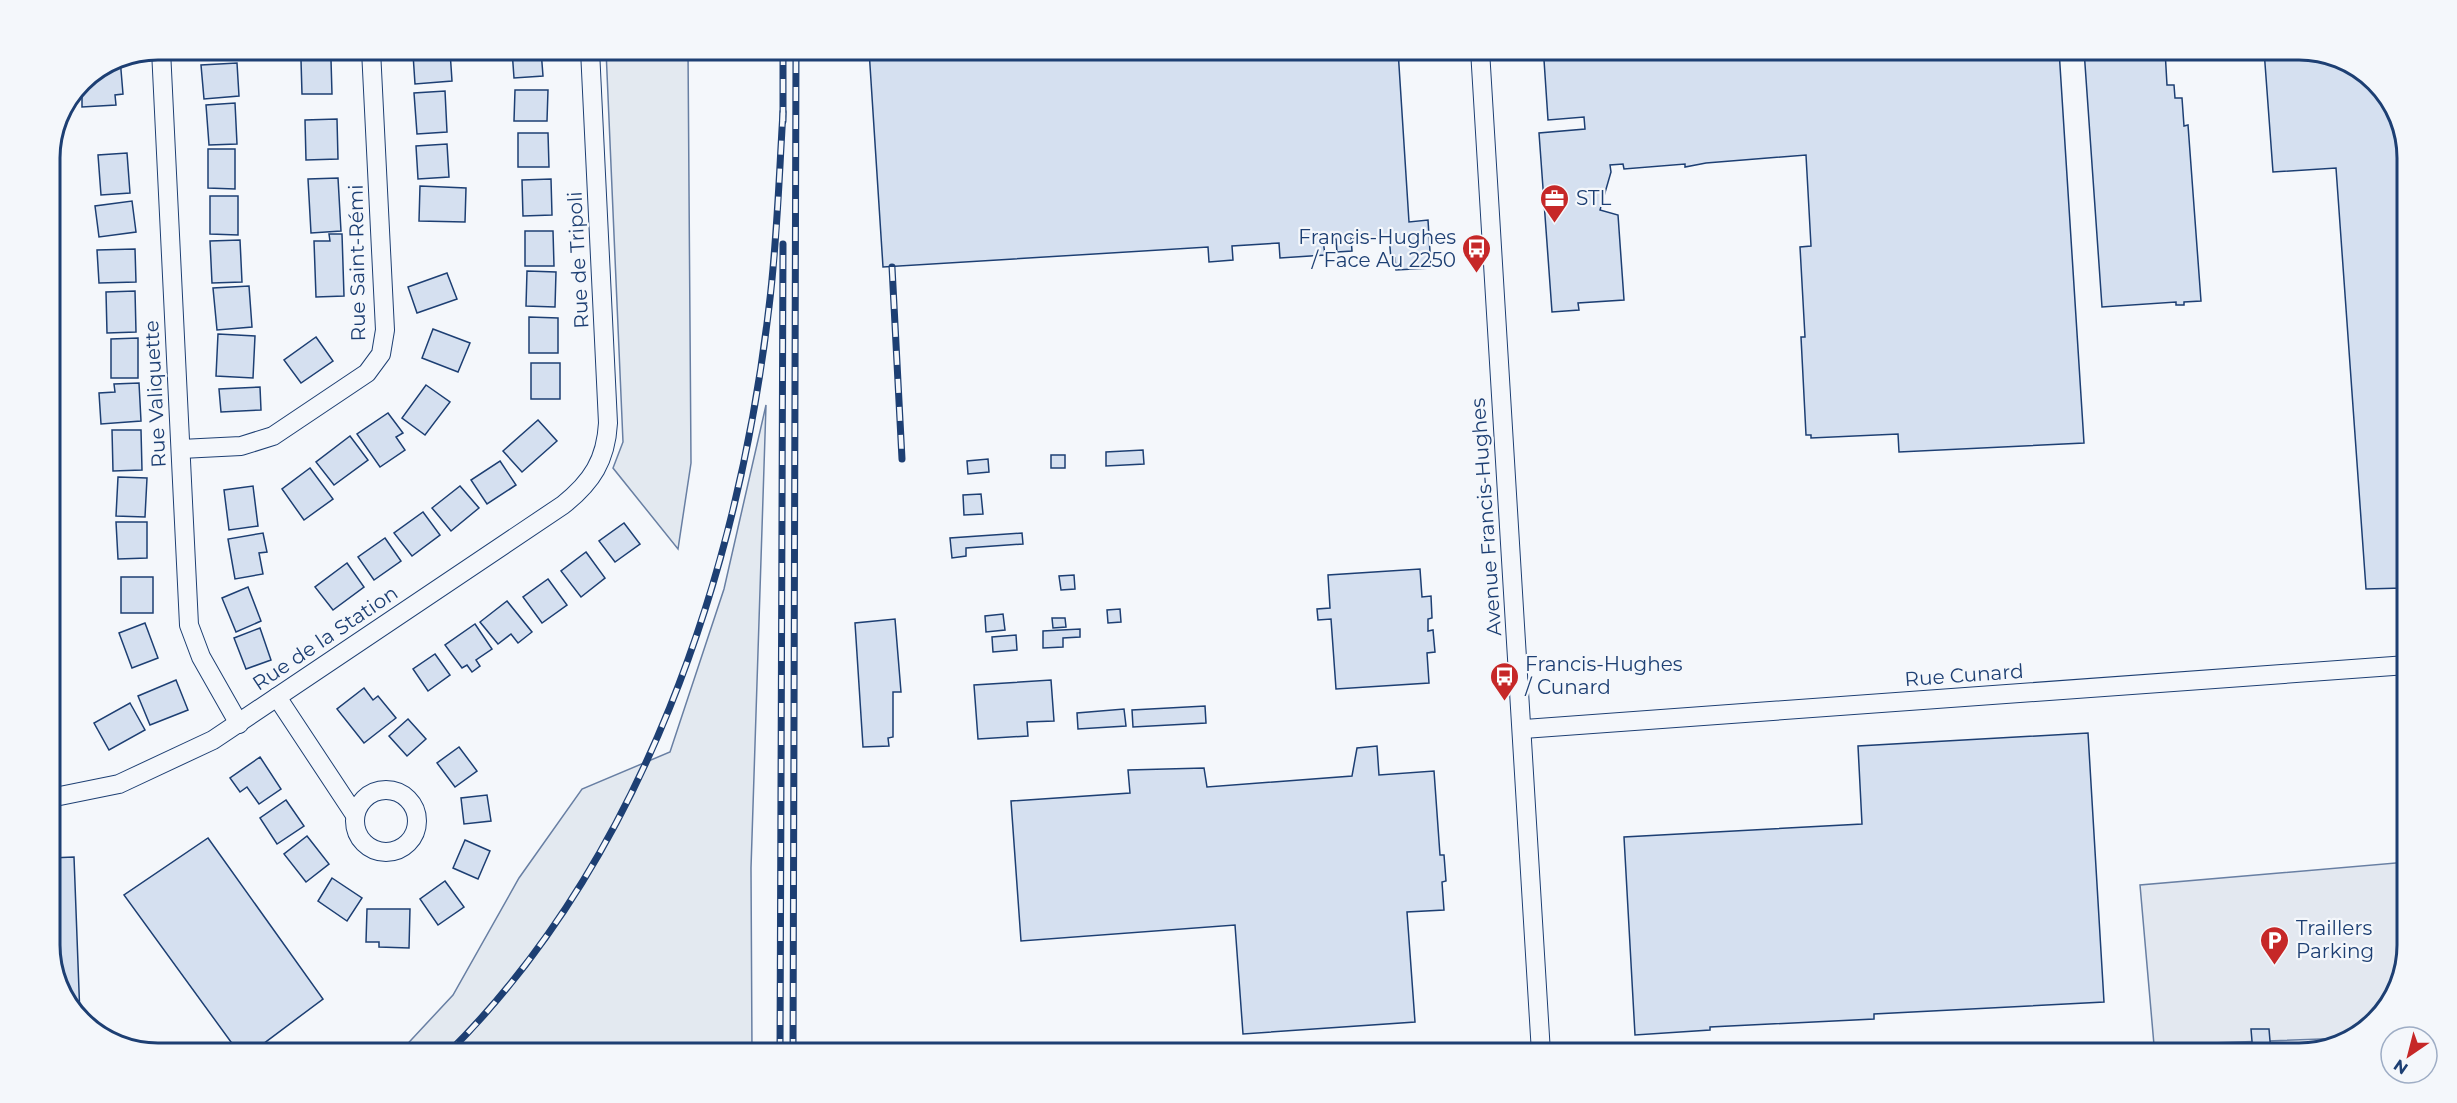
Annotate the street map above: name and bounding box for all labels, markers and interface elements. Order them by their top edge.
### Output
office icon: STL [1539,182,1571,224]
street label: Rue Saint-Rémi [344,184,370,342]
place label: STL [1576,186,1612,210]
street label: Rue de Tripoli [562,191,594,329]
place label: Francis-Hughes / Face Au 2250 [1298,225,1456,272]
bus stop icon: Francis-Hughes / Face Au 2250 [1461,232,1493,274]
street label: Rue Valiquette [139,320,171,468]
street label: Avenue Francis-Hughes [1466,397,1506,637]
street label: Rue de la Station [248,581,402,695]
place label: Francis-Hughes / Cunard [1524,652,1683,699]
street label: Rue Cunard [1904,659,2024,691]
bus stop icon: Francis-Hughes / Cunard [1488,660,1520,702]
place label: Traillers Parking [2296,916,2374,963]
parking icon: Traillers Parking [2259,924,2291,966]
north arrow [2379,1025,2439,1085]
text: N [2390,1055,2411,1078]

